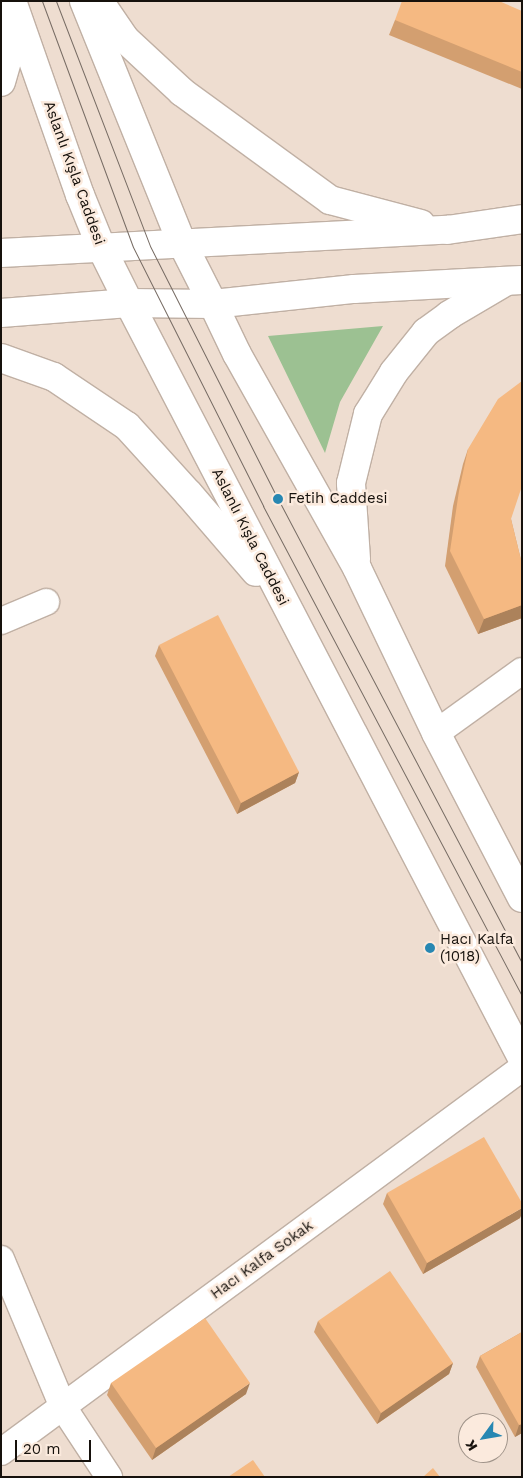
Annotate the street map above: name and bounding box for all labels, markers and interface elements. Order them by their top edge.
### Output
street label: Aslanlı Kışla Caddesi [40,99,108,247]
street label: Aslanlı Kışla Caddesi [208,465,292,609]
place label: Fetih Caddesi [288,490,388,508]
marker: Fetih Caddesi [272,493,284,505]
place label: Hacı Kalfa (1018) [440,930,514,965]
marker: Hacı Kalfa (1018) [424,942,436,954]
street label: Hacı Kalfa Sokak [207,1217,317,1303]
north arrow [458,1413,508,1463]
scale bar [18,1430,94,1462]
text: K [462,1437,480,1454]
text: 20 m [23,1440,61,1458]

